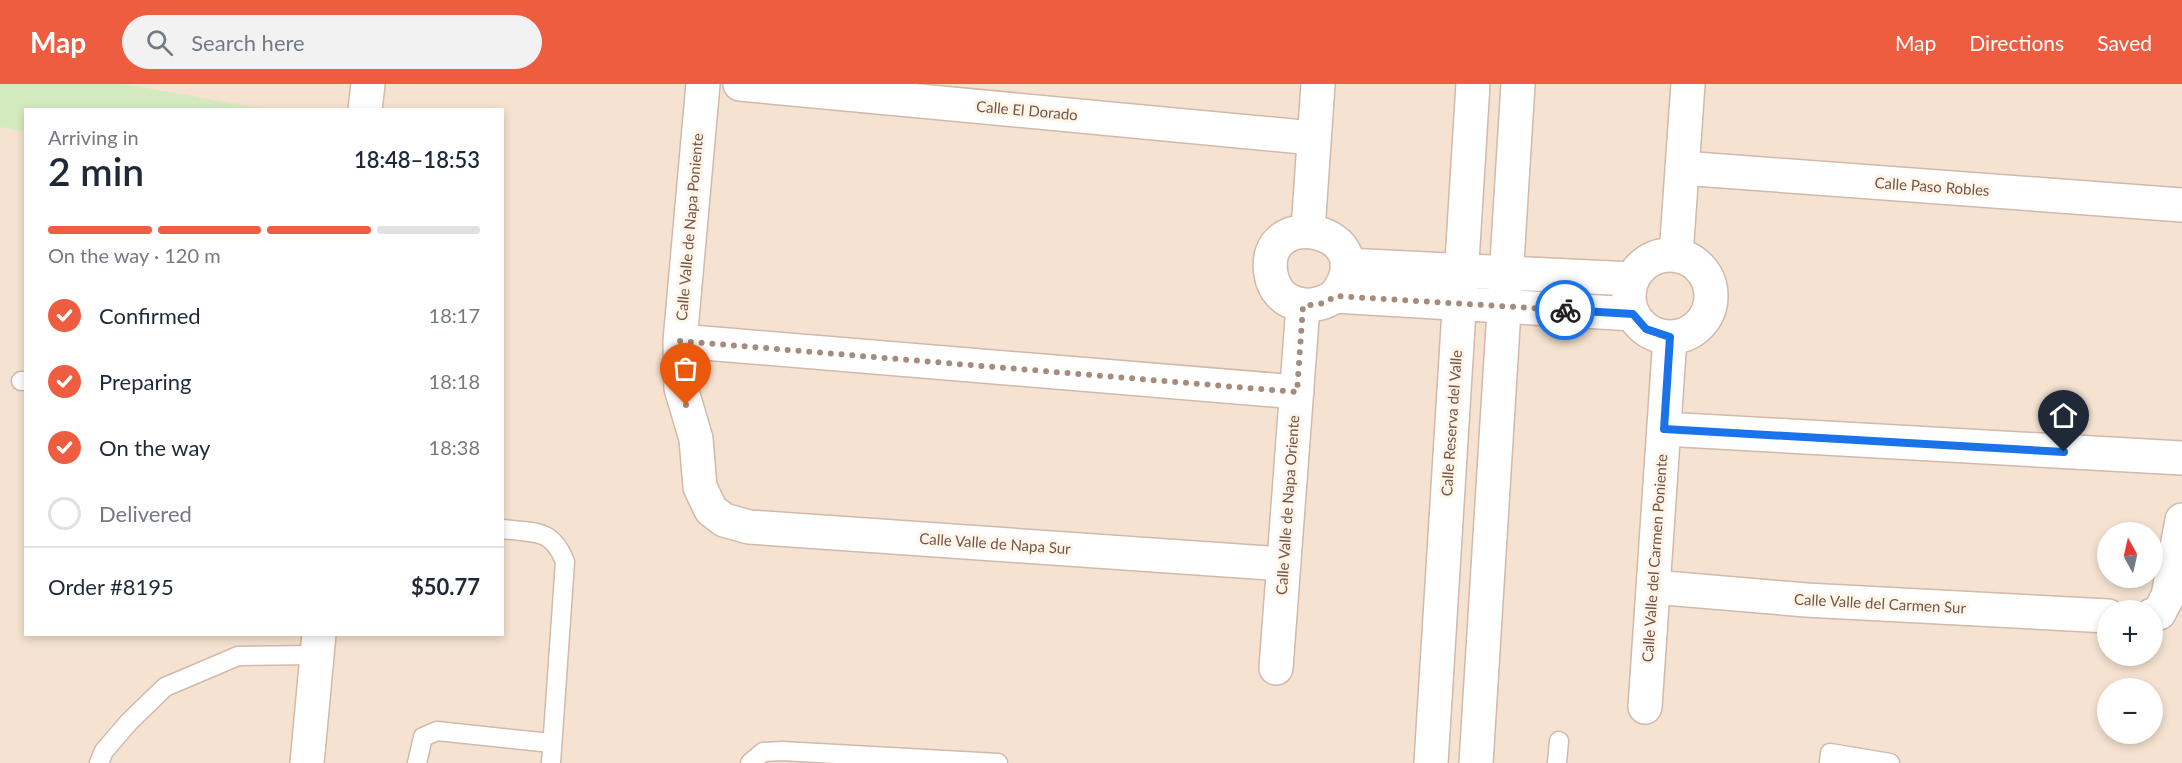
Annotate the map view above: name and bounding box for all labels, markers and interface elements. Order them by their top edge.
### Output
search box [122,15,542,69]
text: Map [30,25,86,59]
icon: search [143,26,176,59]
text: Search here [191,29,305,56]
text: Map [1895,30,1936,55]
text: Directions [1969,30,2064,55]
text: Saved [2097,30,2152,55]
street label: Calle El Dorado [976,97,1079,123]
text: Arriving in [48,125,139,149]
street label: Calle Valle de Napa Poniente [672,132,706,321]
text: 18:48–18:53 [354,146,480,173]
text: 2 min [48,148,144,194]
street label: Calle Paso Robles [1874,173,1990,199]
text: On the way · 120 m [48,243,221,267]
courier [1535,280,1595,340]
icon: bike [1549,294,1582,327]
icon: check [48,299,81,332]
text: Confirmed [99,302,201,329]
text: 18:17 [429,303,480,327]
pin [660,343,711,405]
street label: Calle Reserva del Valle [1437,349,1465,497]
icon: bag [669,352,702,385]
icon: check [48,365,81,398]
text: Preparing [99,368,191,395]
text: 18:18 [429,369,480,393]
pin [2038,390,2089,452]
icon: home [2047,399,2080,432]
street label: Calle Valle de Napa Oriente [1272,414,1302,595]
icon: check [48,431,81,464]
text: On the way [99,434,210,461]
text: 18:38 [429,435,480,459]
street label: Calle Valle del Carmen Poniente [1638,453,1670,663]
text: Delivered [99,500,192,527]
north arrow [2097,522,2163,588]
map controls [2097,522,2163,744]
street label: Calle Valle de Napa Sur [919,529,1072,557]
text: Order #8195 [48,573,174,600]
text: $50.77 [411,573,480,600]
street label: Calle Valle del Carmen Sur [1794,590,1967,617]
button: + [2097,600,2163,666]
button: − [2097,678,2163,744]

